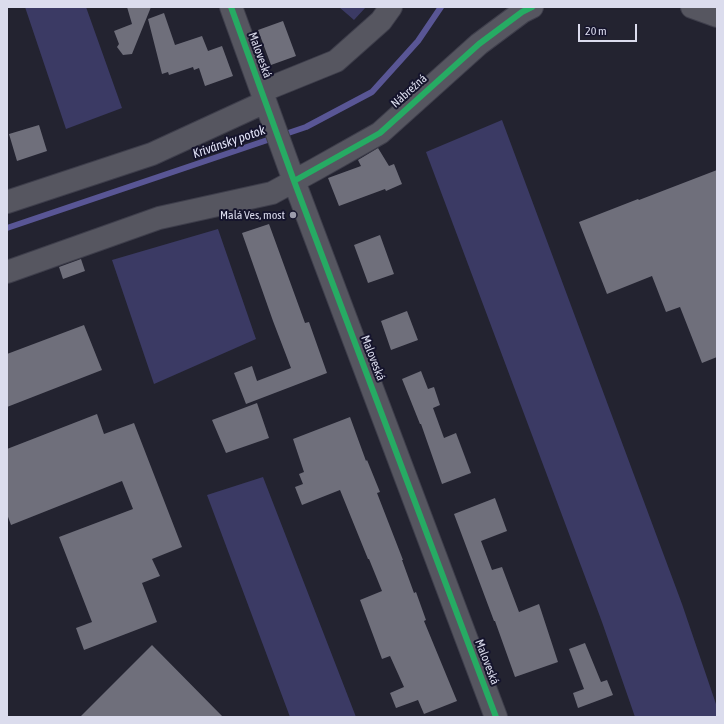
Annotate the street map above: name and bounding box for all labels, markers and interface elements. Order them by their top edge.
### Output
scale bar [580,16,639,42]
text: 20 m [585,24,607,38]
street label: Maloveská [245,30,275,80]
street label: Nábrežná [388,71,430,111]
water label: Krivánsky potok [191,122,267,162]
place label: Malá Ves, most [220,208,285,222]
marker: Malá Ves, most [288,210,298,220]
street label: Maloveská [358,333,388,383]
street label: Maloveská [472,637,502,687]

